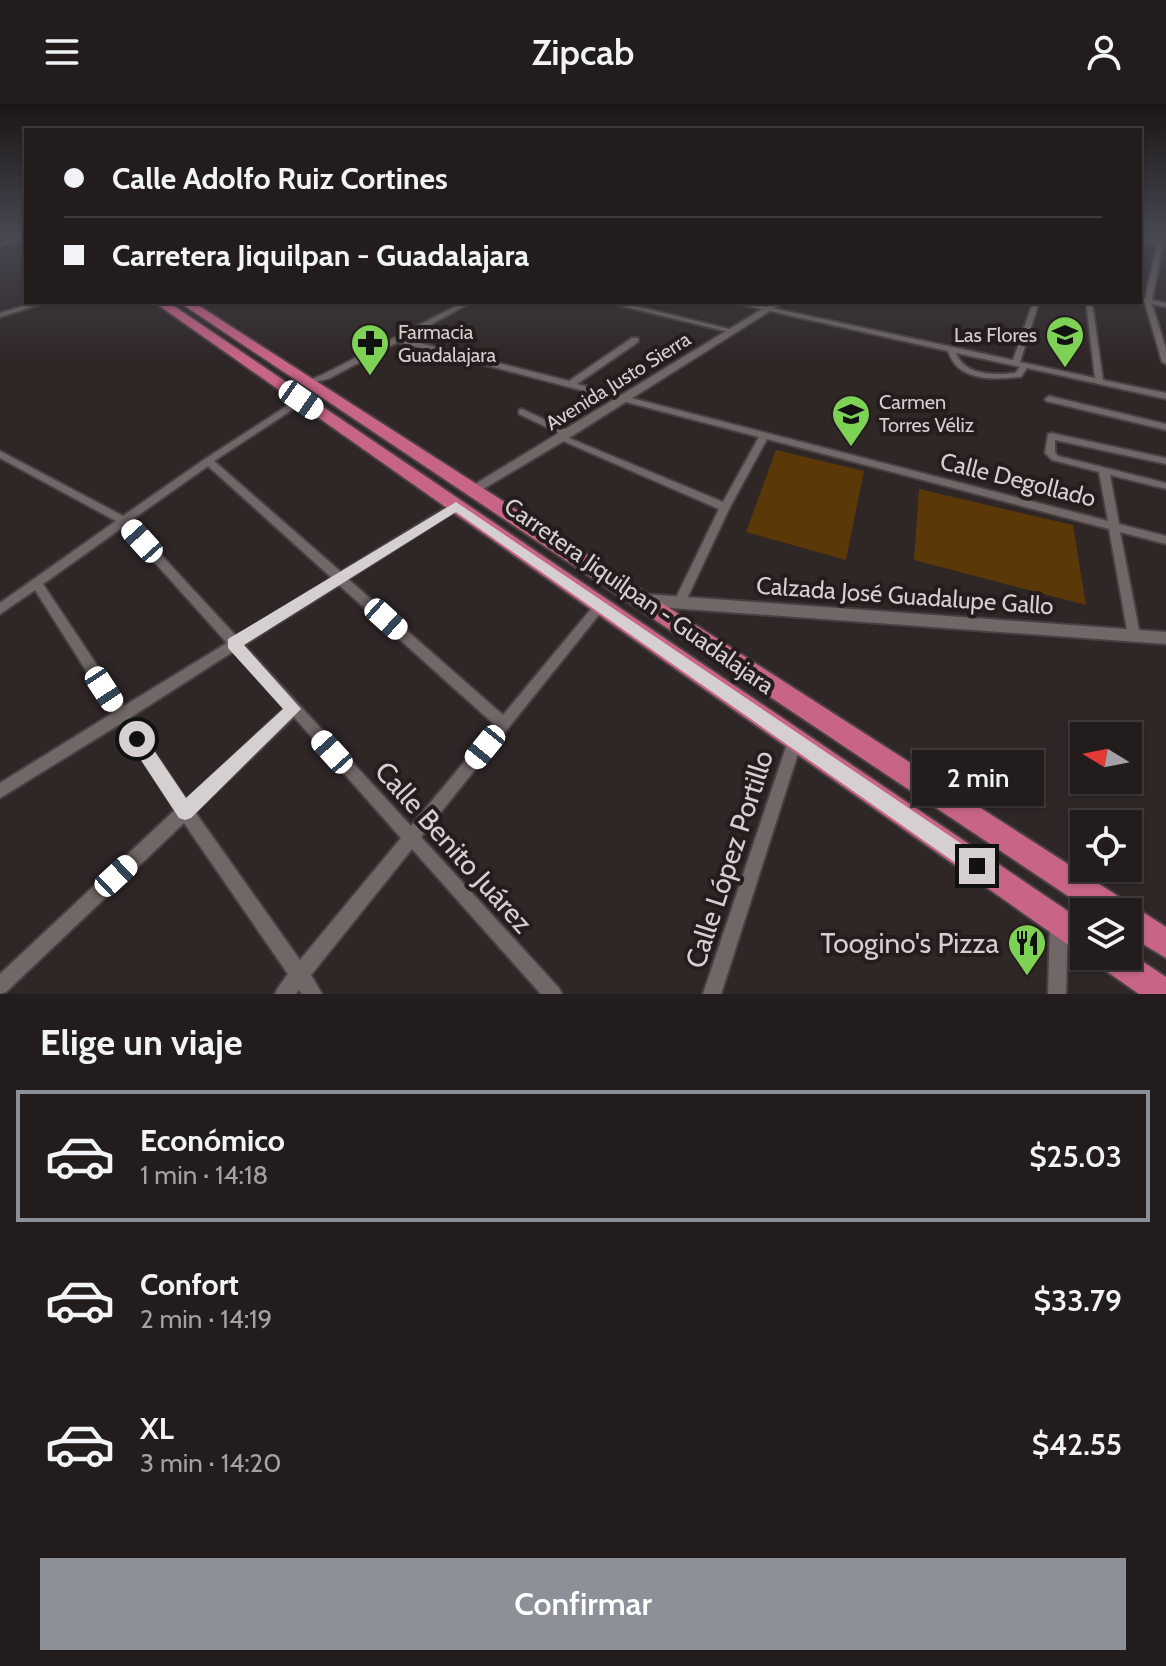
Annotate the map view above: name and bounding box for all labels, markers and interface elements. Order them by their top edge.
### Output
icon: menu [40,30,84,74]
text: Zipcab [532,30,634,74]
icon: person [1082,30,1126,74]
text: Calle Adolfo Ruiz Cortines [112,160,448,197]
text: Carretera Jiquilpan - Guadalajara [112,237,529,274]
school or university icon: Las Flores [1044,314,1086,369]
place label: Farmacia Guadalajara [398,320,496,367]
pharmacy icon: Farmacia Guadalajara [349,322,391,377]
place label: Las Flores [954,323,1037,347]
street label: Avenida Justo Sierra [541,327,695,435]
car [274,376,328,424]
place label: Carmen Torres Véliz [879,390,974,437]
school or university icon: Carmen Torres Véliz [830,393,872,448]
street label: Calle Degollado [937,446,1099,513]
street label: Carretera Jiquilpan - Guadalajara [499,491,780,700]
car [117,515,167,567]
street label: Calzada José Guadalupe Gallo [755,571,1055,620]
car [360,594,412,644]
car [81,662,127,716]
route start [119,721,155,757]
car [461,721,509,773]
north arrow [1070,722,1142,794]
map controls [1070,722,1142,970]
car [307,726,357,778]
street label: Calle López Portillo [678,746,780,972]
callout: 2 min [911,750,1043,806]
street label: Calle Benito Juárez [368,754,540,940]
text: 2 min [947,762,1009,794]
button: locate [1070,810,1142,882]
route end [959,848,995,884]
car [90,851,142,901]
button: layers [1070,898,1142,970]
restaurant icon: Toogino's Pizza [1006,922,1048,977]
place label: Toogino's Pizza [821,926,1000,960]
text: Elige un viaje [40,1020,243,1064]
icon: car [44,1120,116,1192]
text: Económico [140,1122,285,1159]
text: $25.03 [1029,1138,1122,1175]
text: 1 min · 14:18 [140,1159,268,1191]
icon: car [44,1264,116,1336]
text: Confort [140,1266,239,1303]
text: $33.79 [1034,1282,1122,1319]
text: 2 min · 14:19 [140,1303,272,1335]
icon: car [44,1408,116,1480]
text: XL [140,1410,174,1447]
text: $42.55 [1032,1426,1122,1463]
text: 3 min · 14:20 [140,1447,281,1479]
button: Confirmar [40,1558,1126,1650]

